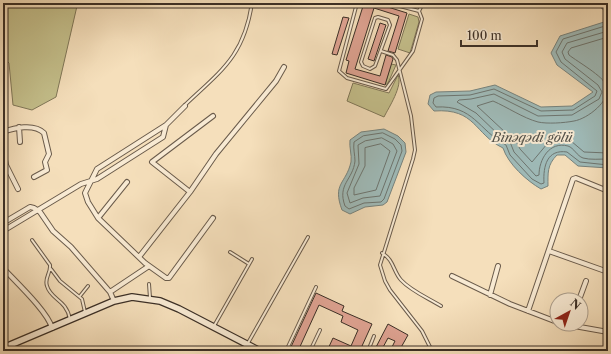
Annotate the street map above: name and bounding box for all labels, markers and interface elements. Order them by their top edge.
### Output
scale bar [461,22,537,48]
text: 100 m [467,28,502,43]
water label: Binəqədi gölü [491,129,573,145]
north arrow [549,292,589,332]
text: N [567,296,584,313]

